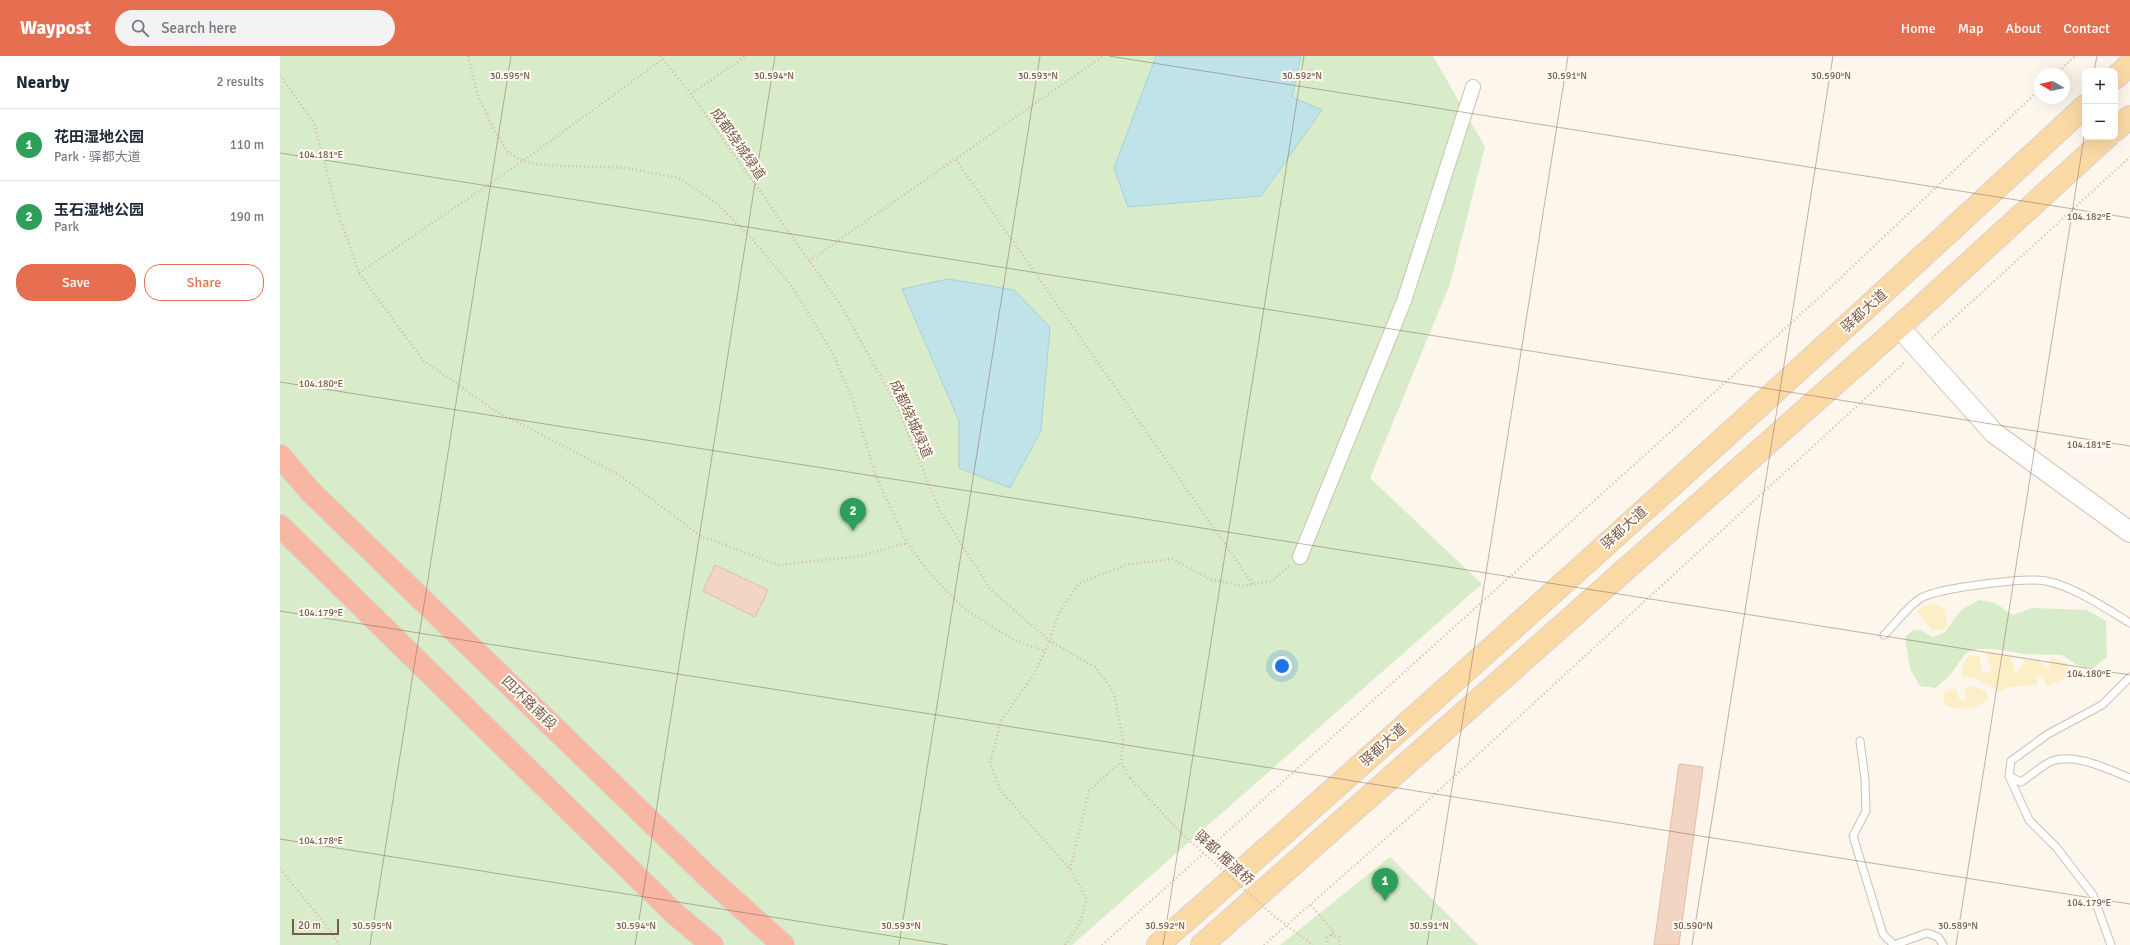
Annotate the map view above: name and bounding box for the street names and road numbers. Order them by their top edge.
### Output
street label: 成都绕城绿道 [707,105,769,183]
street label: 驿都大道 [1838,286,1890,336]
street label: 成都绕城绿道 [886,377,936,461]
street label: 驿都大道 [1598,503,1650,553]
street label: 四环路南段 [498,673,560,733]
street label: 驿都大道 [1357,720,1409,770]
street label: 驿都·雁渡桥 [1191,827,1257,889]

